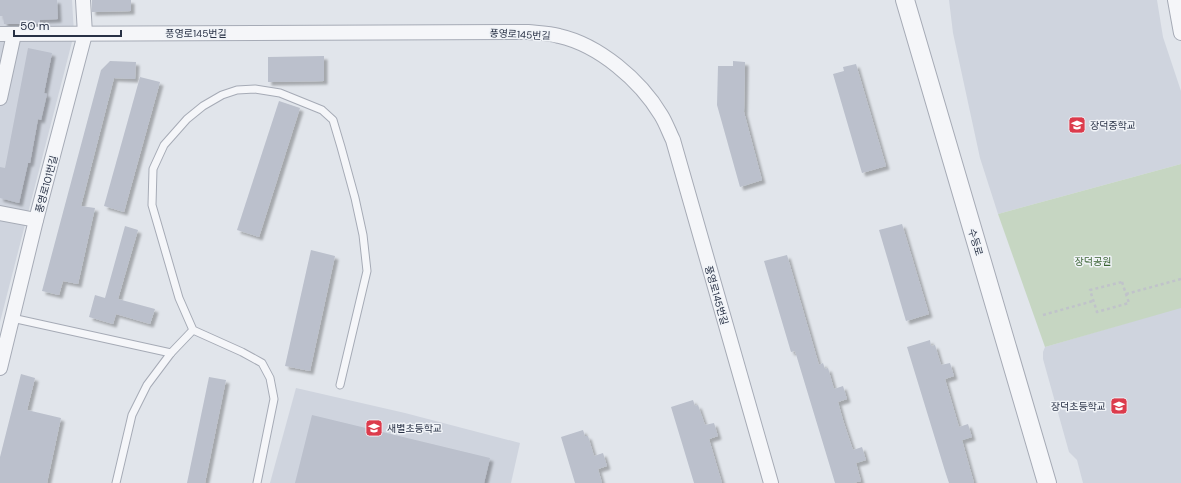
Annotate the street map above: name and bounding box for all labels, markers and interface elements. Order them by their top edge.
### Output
scale bar [14,12,121,38]
text: 50 m [20,18,49,34]
street label: 풍영로145번길 [489,26,551,43]
street label: 풍영로145번길 [165,27,227,40]
school or university icon: 장덕중학교 [1067,115,1087,135]
place label: 장덕중학교 [1090,119,1136,132]
street label: 풍영로101번길 [33,154,60,214]
street label: 수등로 [965,227,986,257]
park label: 장덕공원 [1075,255,1111,268]
street label: 풍영로145번길 [702,264,731,326]
school or university icon: 장덕초등학교 [1109,396,1129,416]
place label: 장덕초등학교 [1051,400,1106,413]
school or university icon: 새별초등학교 [364,418,384,438]
place label: 새별초등학교 [387,422,442,435]

